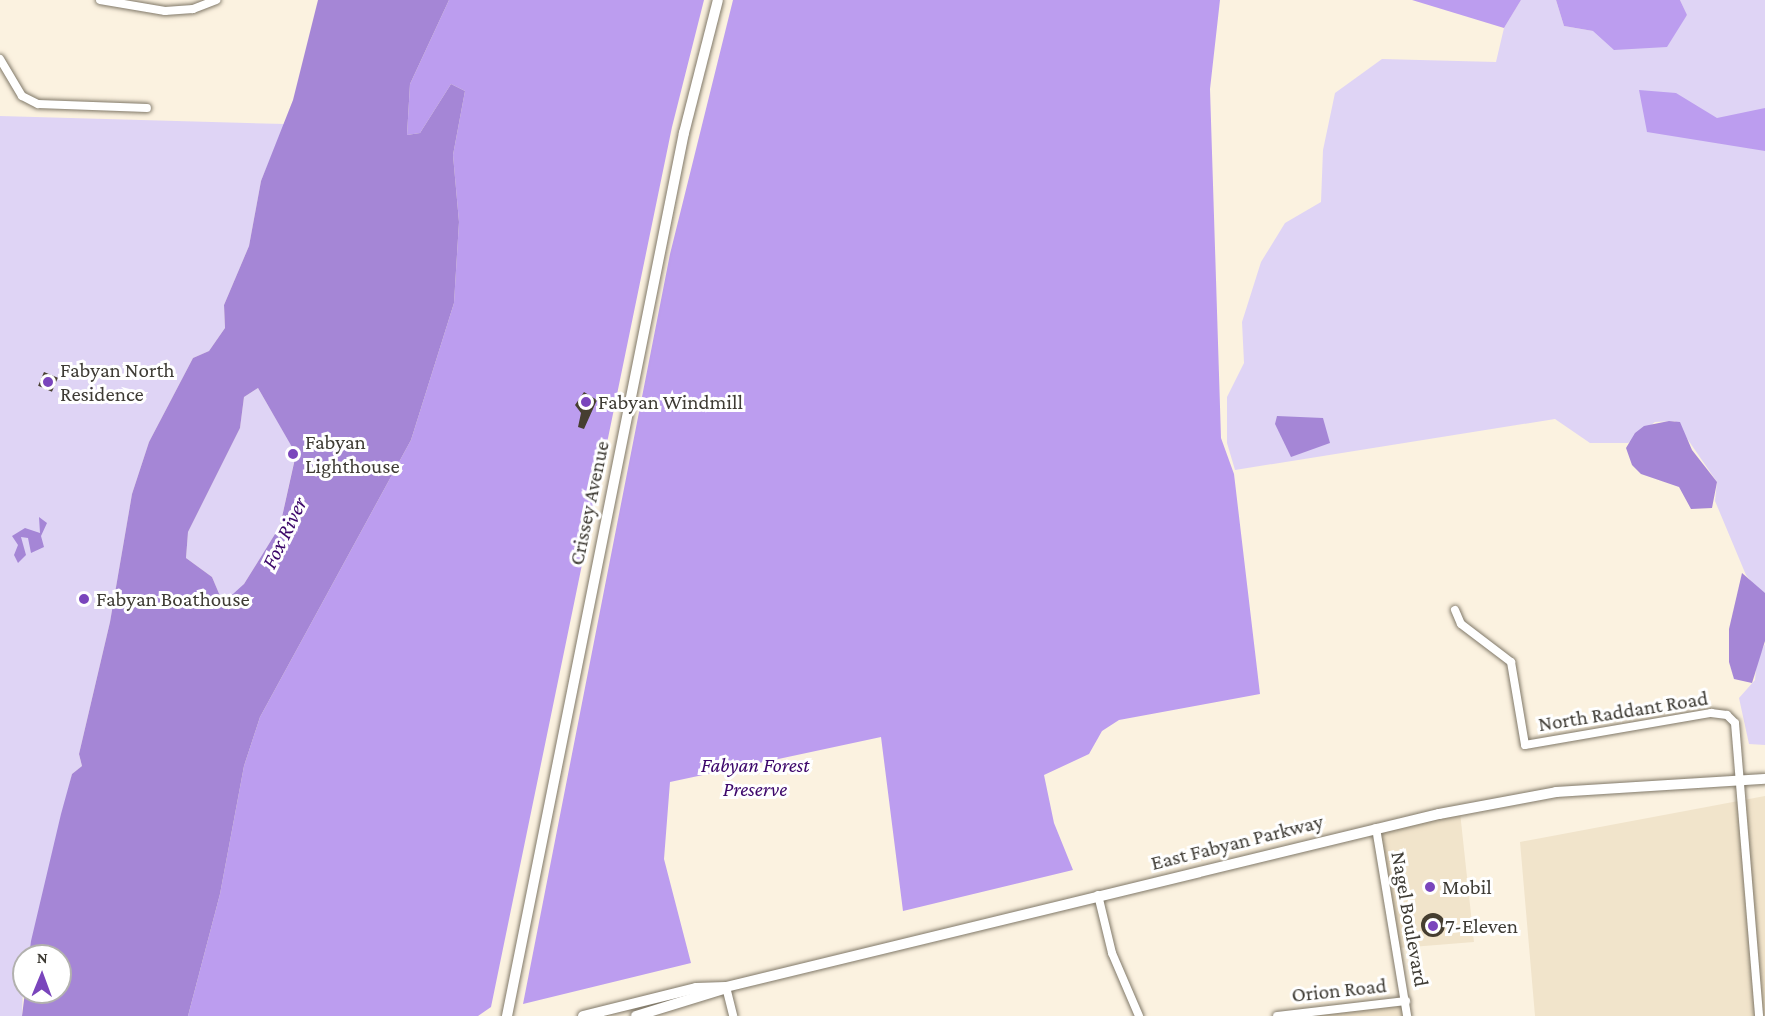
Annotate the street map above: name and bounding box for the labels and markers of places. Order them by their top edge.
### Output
place label: Fabyan North Residence [60,357,175,407]
marker: Fabyan North Residence [41,375,55,389]
place label: Fabyan Windmill [598,389,743,415]
marker: Fabyan Windmill [579,395,593,409]
place label: Fabyan Lighthouse [305,429,400,479]
marker: Fabyan Lighthouse [286,447,300,461]
place label: Fabyan Boathouse [96,586,250,612]
marker: Fabyan Boathouse [77,592,91,606]
place label: Mobil [1442,874,1492,900]
marker: Mobil [1423,880,1437,894]
place label: 7-Eleven [1445,913,1518,939]
marker: 7-Eleven [1426,919,1440,933]

